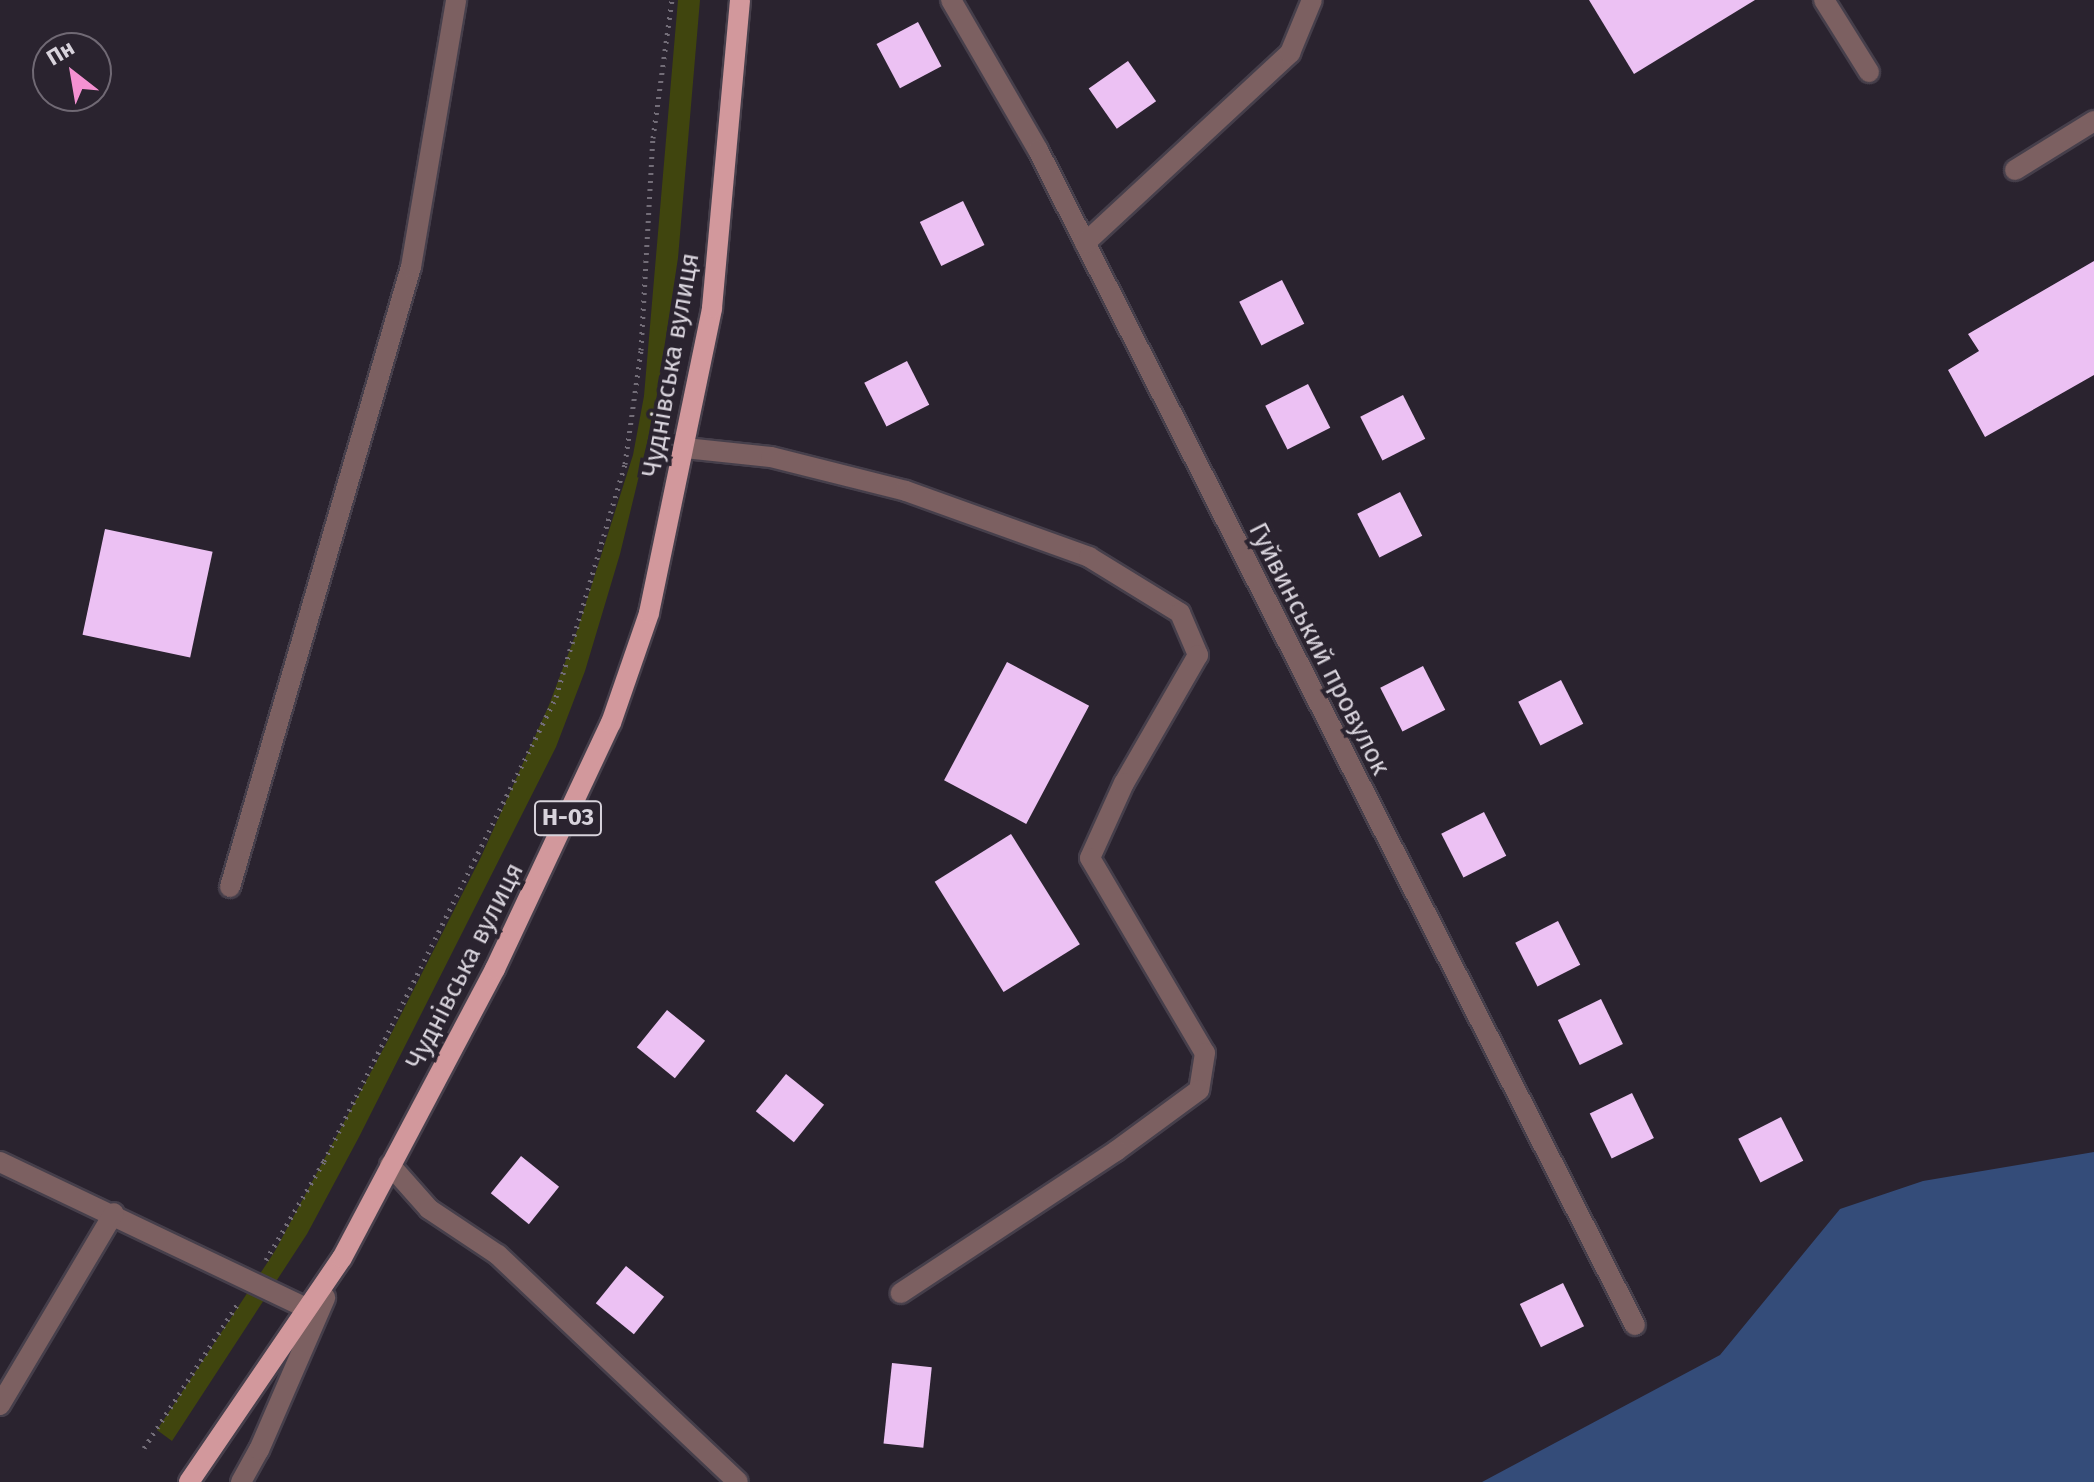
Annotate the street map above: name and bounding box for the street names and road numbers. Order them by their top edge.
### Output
street label: Чуднівська вулиця [636,250,706,480]
street label: Гуйвинський провулок [1242,518,1396,780]
road number: Н-03 [532,798,604,838]
street label: Чуднівська вулиця [400,858,530,1074]

